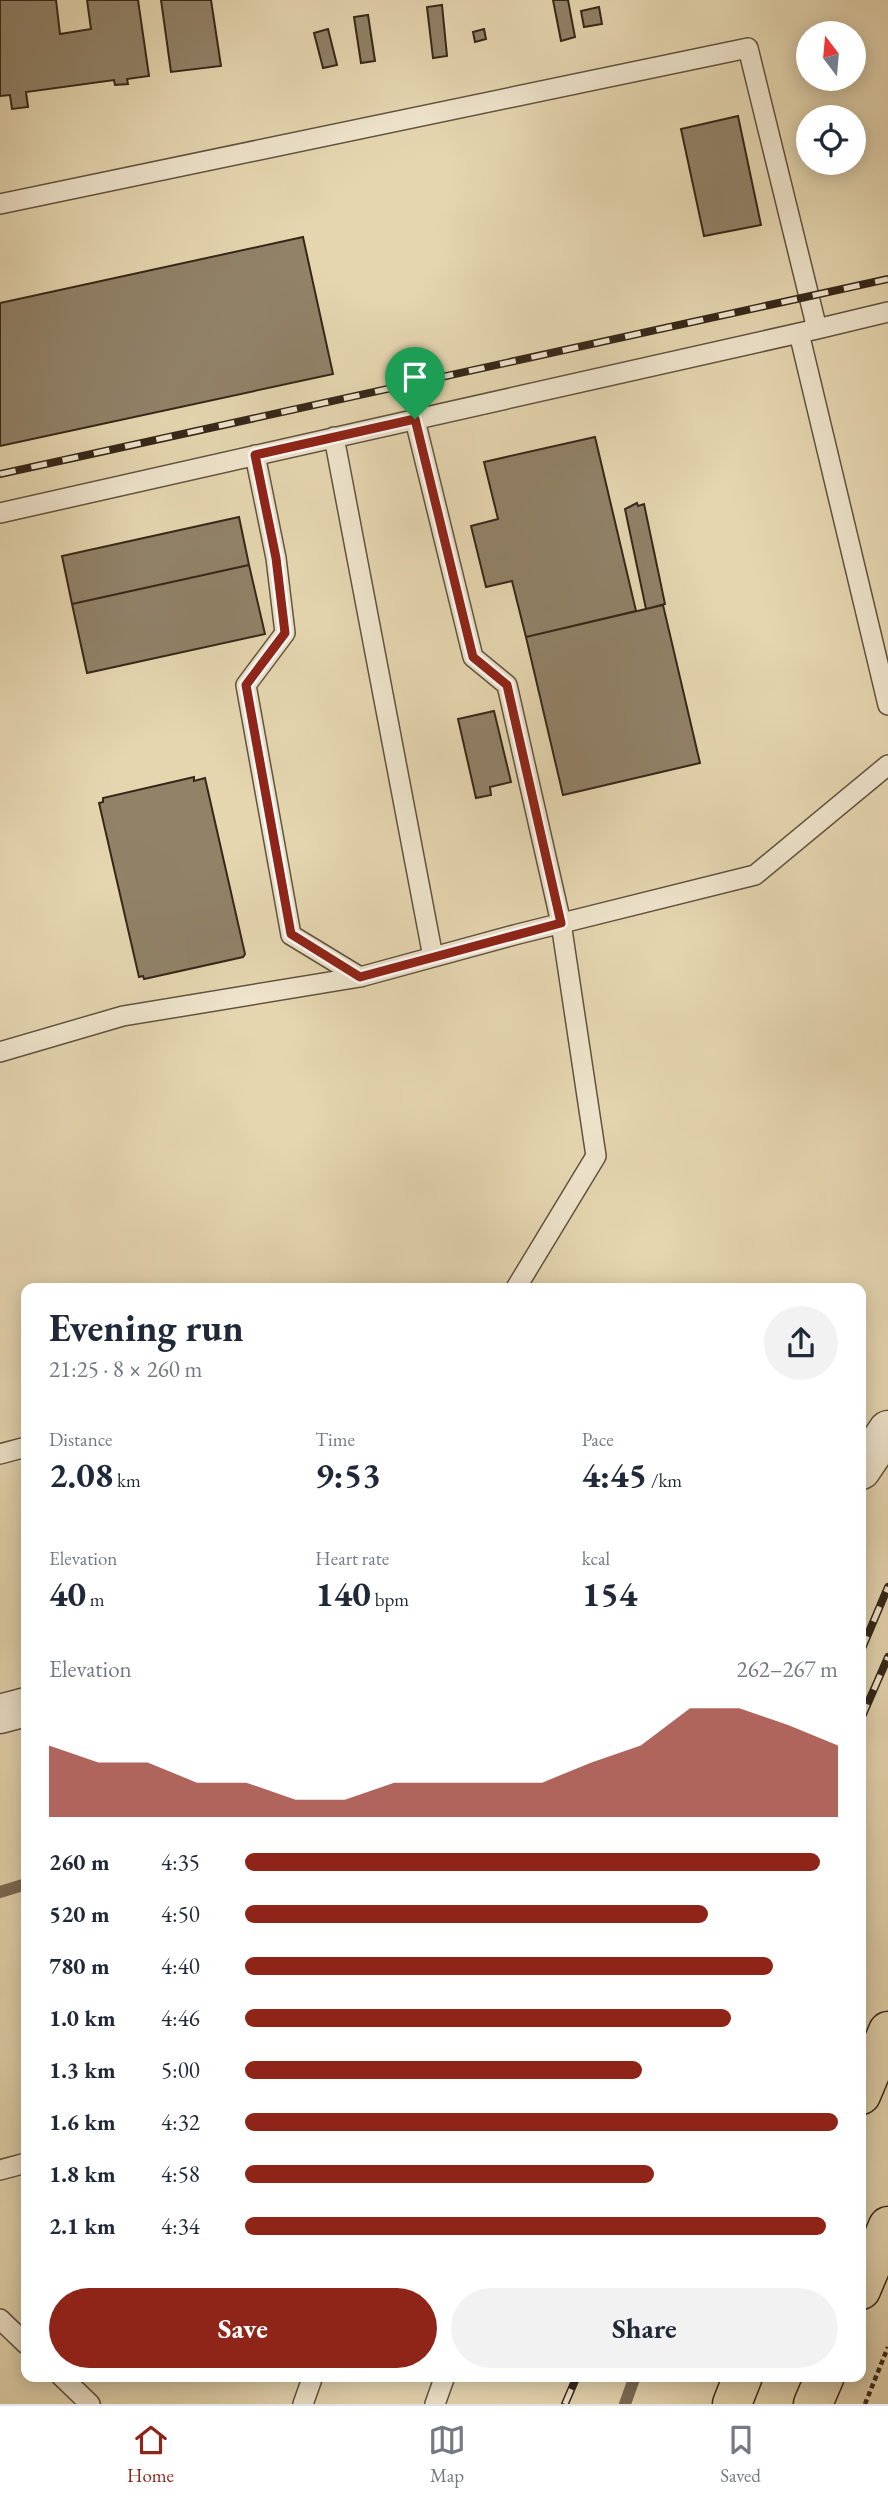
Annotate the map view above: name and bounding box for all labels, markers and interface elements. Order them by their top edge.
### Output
north arrow [796,21,866,91]
map controls [796,21,866,175]
button: locate [796,105,866,175]
pin [385,347,445,419]
icon: arrive [396,358,434,396]
text: Evening run [49,1303,244,1352]
button: share [764,1306,838,1380]
text: 21:25 · 8 × 260 m [49,1354,202,1384]
text: Distance [49,1427,112,1452]
text: Time [315,1427,355,1452]
text: Pace [582,1427,614,1452]
text: 2.08 [49,1452,113,1497]
text: 9:53 [315,1452,381,1497]
text: 4:45 [582,1452,647,1497]
text: km [113,1468,141,1493]
text: /km [647,1468,682,1493]
text: Elevation [49,1546,117,1571]
text: Heart rate [315,1546,389,1571]
text: kcal [582,1546,610,1571]
text: 40 [49,1571,86,1616]
text: 140 [315,1571,371,1616]
text: 154 [582,1571,637,1616]
text: m [86,1587,105,1612]
text: bpm [371,1587,409,1612]
text: Elevation [49,1654,132,1684]
text: 262–267 m [737,1654,838,1684]
text: 260 m [49,1847,110,1877]
text: 4:35 [161,1847,200,1877]
text: 520 m [49,1899,110,1929]
text: 4:50 [161,1899,200,1929]
text: 780 m [49,1951,110,1981]
text: 4:40 [161,1951,200,1981]
text: 1.0 km [49,2003,116,2033]
text: 4:46 [161,2003,200,2033]
text: 1.3 km [49,2055,116,2085]
text: 5:00 [161,2055,200,2085]
text: 1.6 km [49,2107,116,2137]
text: 4:32 [161,2107,200,2137]
text: 1.8 km [49,2159,116,2189]
text: 4:58 [161,2159,200,2189]
text: 2.1 km [49,2211,116,2241]
text: 4:34 [161,2211,200,2241]
button: Save [49,2288,437,2368]
button: Share [451,2288,838,2368]
tab: Home [127,2421,174,2488]
tab: Map [428,2421,466,2488]
tab: Saved [720,2421,761,2488]

